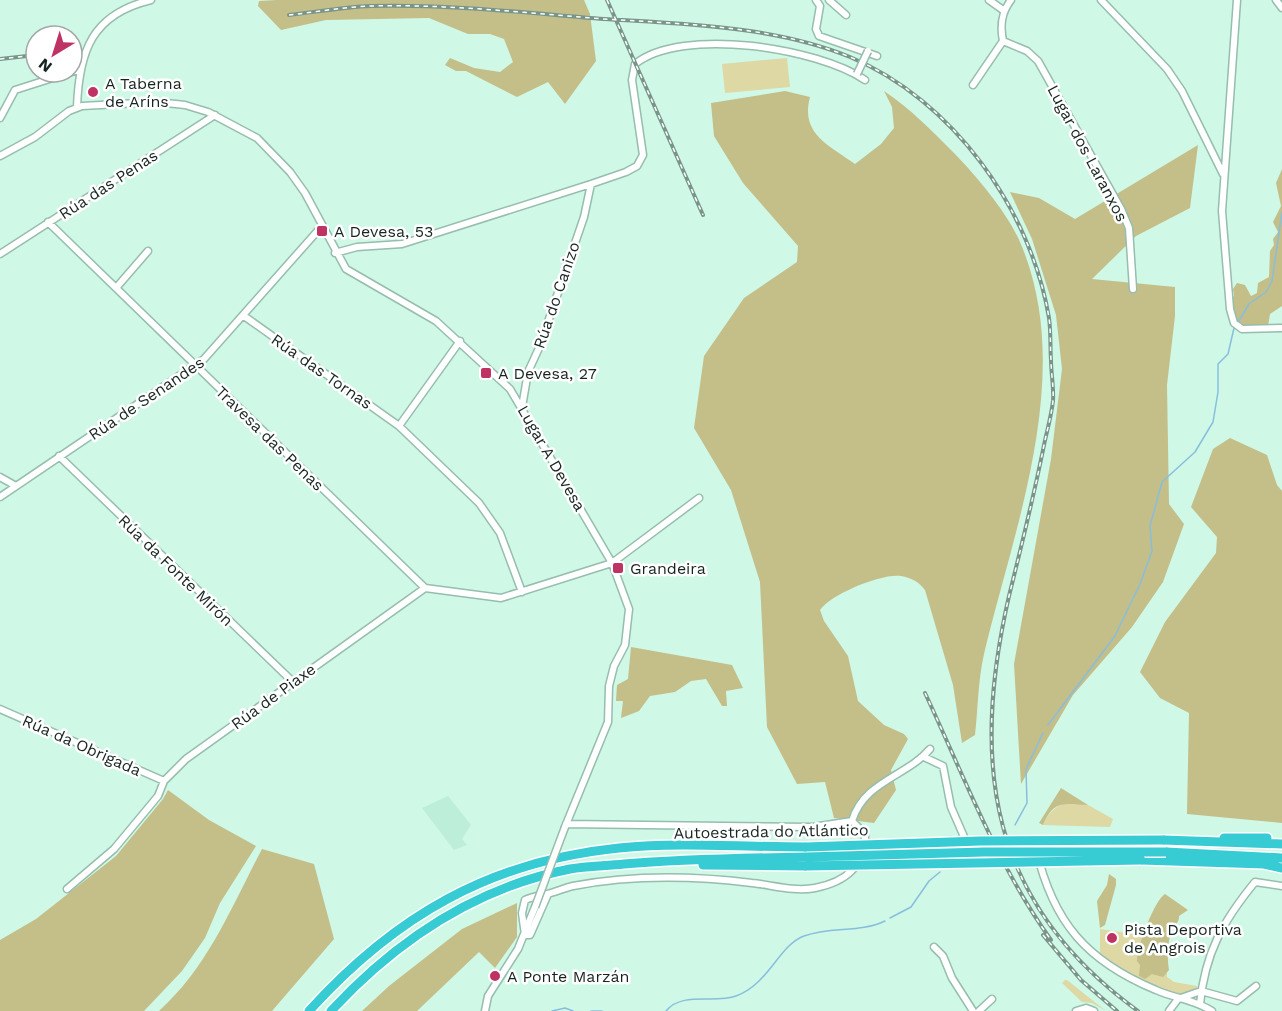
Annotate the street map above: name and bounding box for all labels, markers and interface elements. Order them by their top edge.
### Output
north arrow [24,24,84,84]
text: N [35,54,56,77]
place label: A Taberna de Aríns [105,74,182,111]
street label: Lugar dos Laranxos [1043,82,1132,225]
marker: A Taberna de Aríns [86,85,100,99]
street label: Rúa das Penas [55,145,161,223]
place label: A Devesa, 53 [334,222,433,241]
marker: A Devesa, 53 [315,224,329,238]
street label: Rúa do Canizo [529,239,584,351]
street label: Rúa das Tornas [268,330,376,413]
street label: Rúa de Senandes [85,353,208,444]
place label: A Devesa, 27 [498,364,597,383]
marker: A Devesa, 27 [479,366,493,380]
street label: Travesa das Penas [212,382,328,495]
street label: Lugar A Devesa [514,402,589,514]
street label: Rúa da Fonte Mirón [114,511,237,630]
place label: Grandeira [630,559,706,578]
marker: Grandeira [611,561,625,575]
street label: Rúa de Piaxe [227,659,319,733]
street label: Rúa da Obrigada [19,711,144,780]
street label: Autoestrada do Atlántico [673,820,869,843]
place label: Pista Deportiva de Angrois [1124,920,1242,957]
marker: Pista Deportiva de Angrois [1105,931,1119,945]
place label: A Ponte Marzán [507,967,629,986]
marker: A Ponte Marzán [488,969,502,983]

